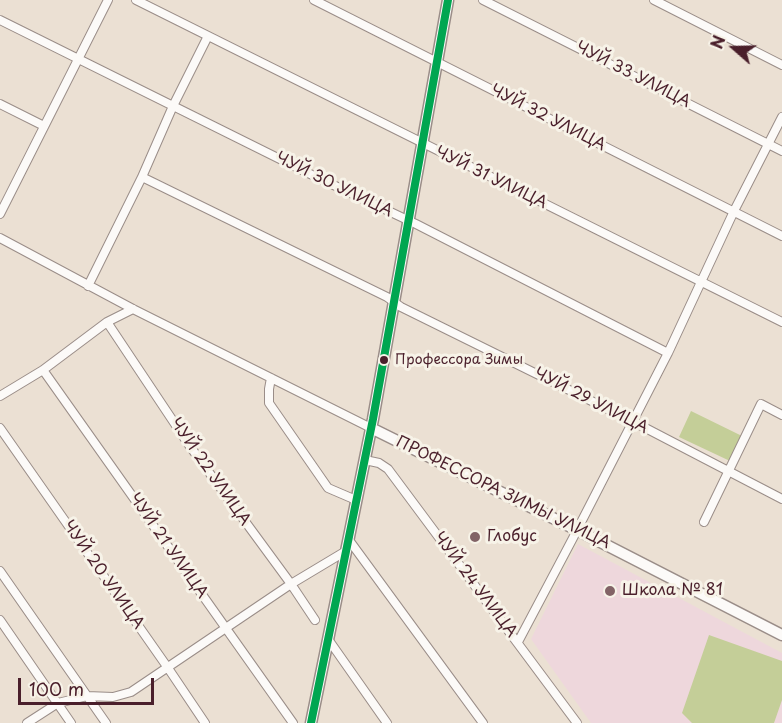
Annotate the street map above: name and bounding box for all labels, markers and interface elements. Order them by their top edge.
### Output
north arrow [704,18,764,78]
text: N [704,32,731,52]
street label: ЧУЙ 33 УЛИЦА [572,38,694,112]
street label: ЧУЙ 32 УЛИЦА [487,81,609,155]
street label: ЧУЙ 31 УЛИЦА [432,143,550,213]
street label: ЧУЙ 30 УЛИЦА [272,148,396,222]
place label: Профессора Зимы [395,352,523,368]
marker: Профессора Зимы [378,354,390,366]
street label: ЧУЙ 29 УЛИЦА [531,364,651,438]
street label: ЧУЙ 22 УЛИЦА [166,415,254,529]
street label: ПРОФЕССОРА ЗИМЫ УЛИЦА [393,433,613,553]
street label: ЧУЙ 21 УЛИЦА [125,490,211,602]
street label: ЧУЙ 20 УЛИЦА [58,517,148,633]
place label: Глобус [487,527,537,547]
street label: ЧУЙ 24 УЛИЦА [429,529,521,641]
marker: Глобус [468,530,482,544]
place label: Школа № 81 [622,581,723,601]
marker: Школа № 81 [603,584,617,598]
scale bar [21,666,158,704]
text: 100 m [29,675,84,702]

